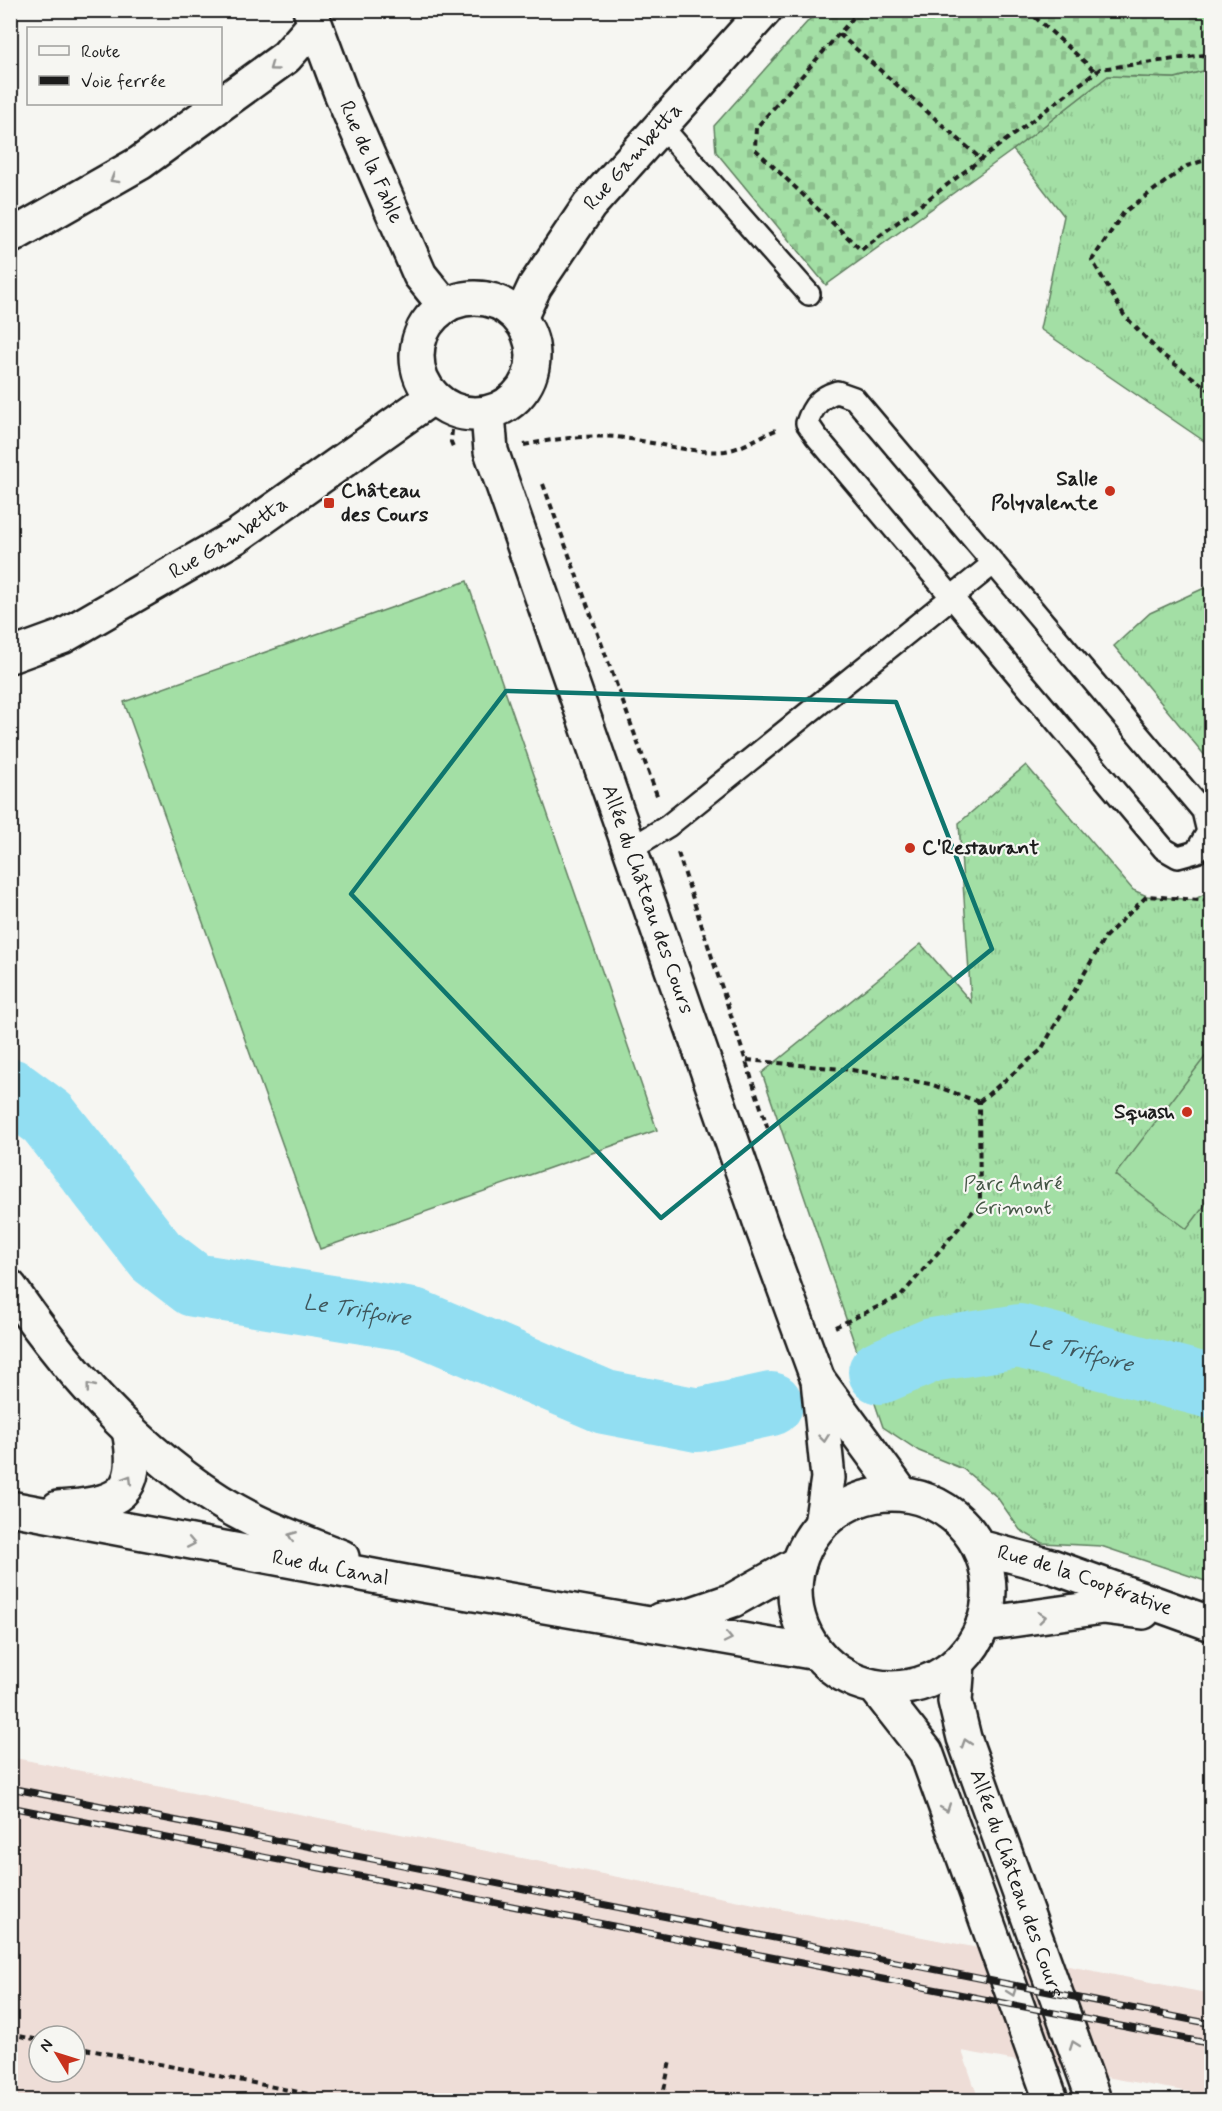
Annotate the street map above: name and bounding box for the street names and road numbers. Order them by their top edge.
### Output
street label: Rue de la Fable [332,97,410,228]
street label: Rue Gambetta [577,97,689,217]
street label: Rue Gambetta [164,490,294,586]
street label: Allée du Château des Cours [595,781,701,1018]
street label: Rue de la Coopérative [994,1538,1176,1623]
street label: Rue du Canal [270,1543,391,1593]
street label: Allée du Château des Cours [962,1766,1070,2002]

